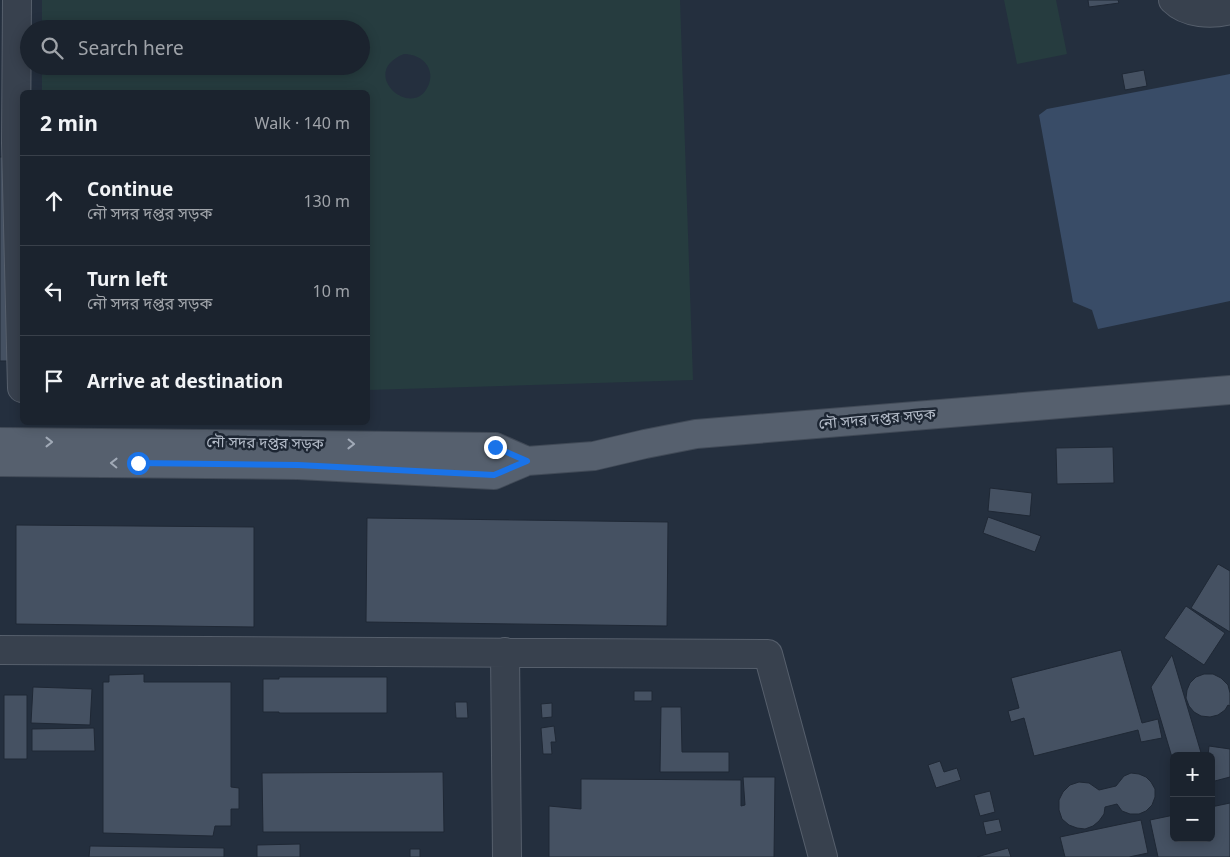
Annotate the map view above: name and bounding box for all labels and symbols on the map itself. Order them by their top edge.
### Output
street label: নৌ সদর দপ্তর সড়ক [817,403,937,433]
street label: নৌ সদর দপ্তর সড়ক [206,431,325,453]
route end [484,436,507,459]
one-way arrow [45,437,53,447]
one-way arrow [348,439,355,449]
route start [127,452,150,475]
one-way arrow [109,458,117,468]

